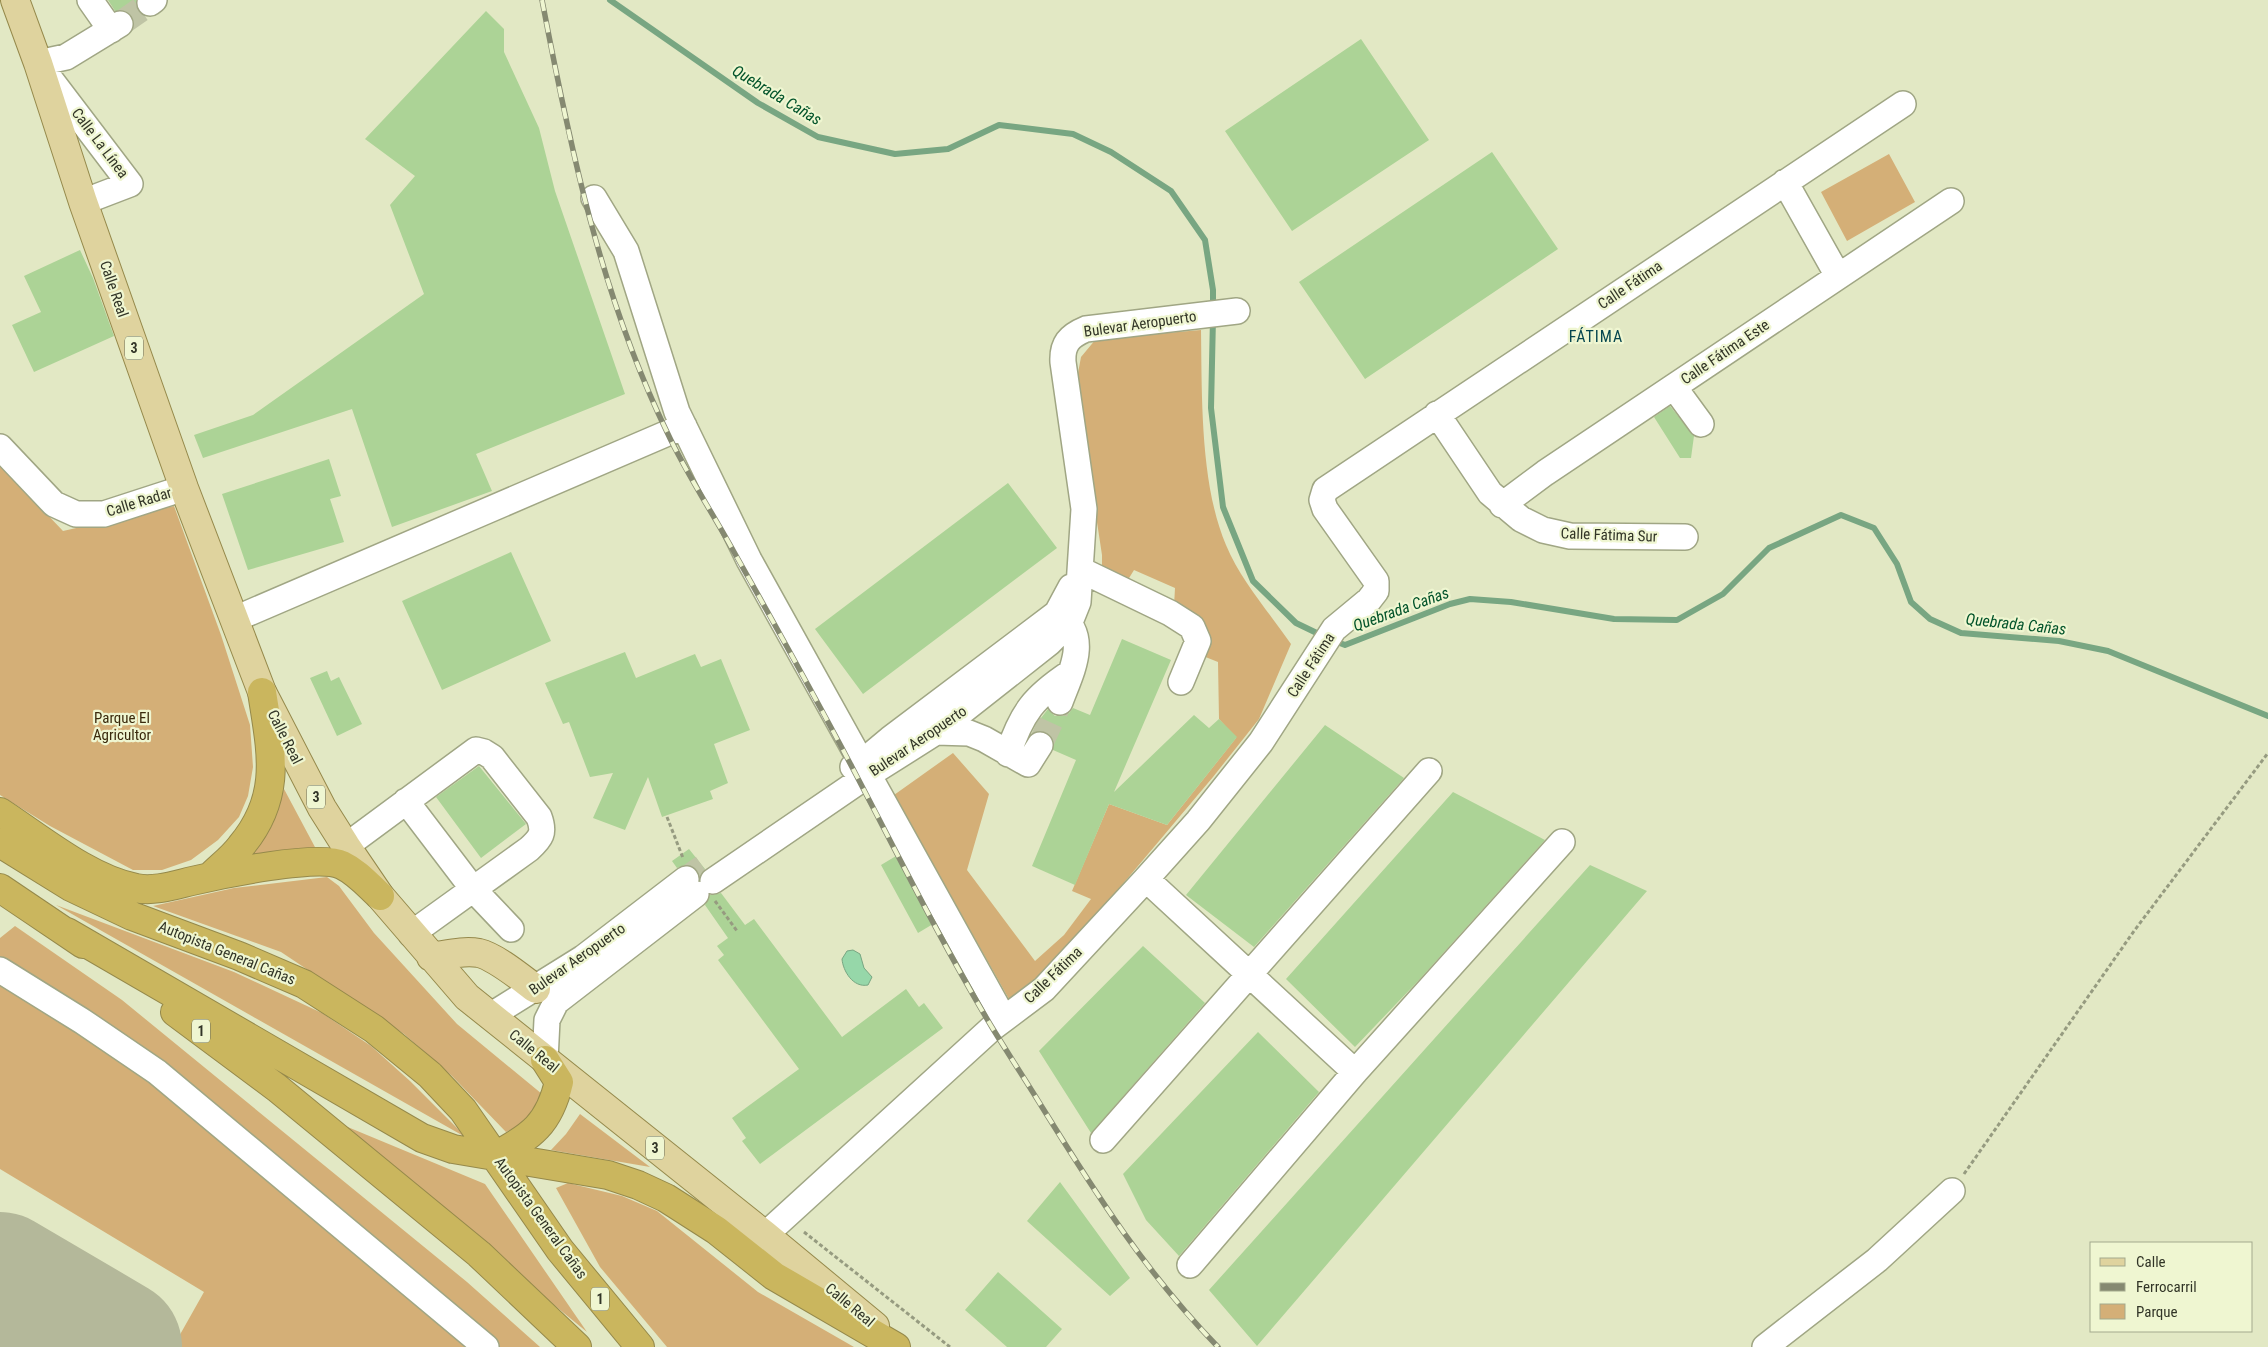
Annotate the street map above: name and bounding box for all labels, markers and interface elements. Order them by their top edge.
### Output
water label: Quebrada Cañas [729,61,825,129]
street label: Calle La Línea [68,104,132,182]
street label: Calle Fátima [1594,257,1666,313]
street label: Calle Real [96,258,132,320]
street label: Bulevar Aeropuerto [1083,307,1197,341]
street label: Calle Fátima Este [1677,316,1773,388]
district label: FÁTIMA [1569,327,1623,346]
road number: 3 [125,336,143,359]
street label: Calle Radar [104,483,174,520]
street label: Calle Fátima Sur [1560,524,1658,546]
water label: Quebrada Cañas [1350,583,1452,635]
water label: Quebrada Cañas [1965,609,2067,639]
street label: Calle Fátima [1283,629,1339,701]
street label: Bulevar Aeropuerto [866,702,970,780]
street label: Calle Real [264,707,306,767]
park label: Parque El Agricultor [93,709,151,744]
road number: 3 [307,786,325,809]
street label: Autopista General Cañas [156,917,298,989]
street label: Bulevar Aeropuerto [525,919,629,999]
street label: Calle Fátima [1020,943,1086,1007]
road number: 1 [192,1019,210,1042]
street label: Calle Real [506,1026,562,1076]
road number: 3 [646,1136,664,1160]
street label: Autopista General Cañas [491,1154,591,1282]
legend [2090,1242,2253,1332]
text: Calle [2136,1253,2166,1271]
text: Ferrocarril [2136,1278,2197,1296]
street label: Calle Real [822,1279,878,1331]
road number: 1 [591,1288,609,1310]
text: Parque [2136,1303,2178,1321]

